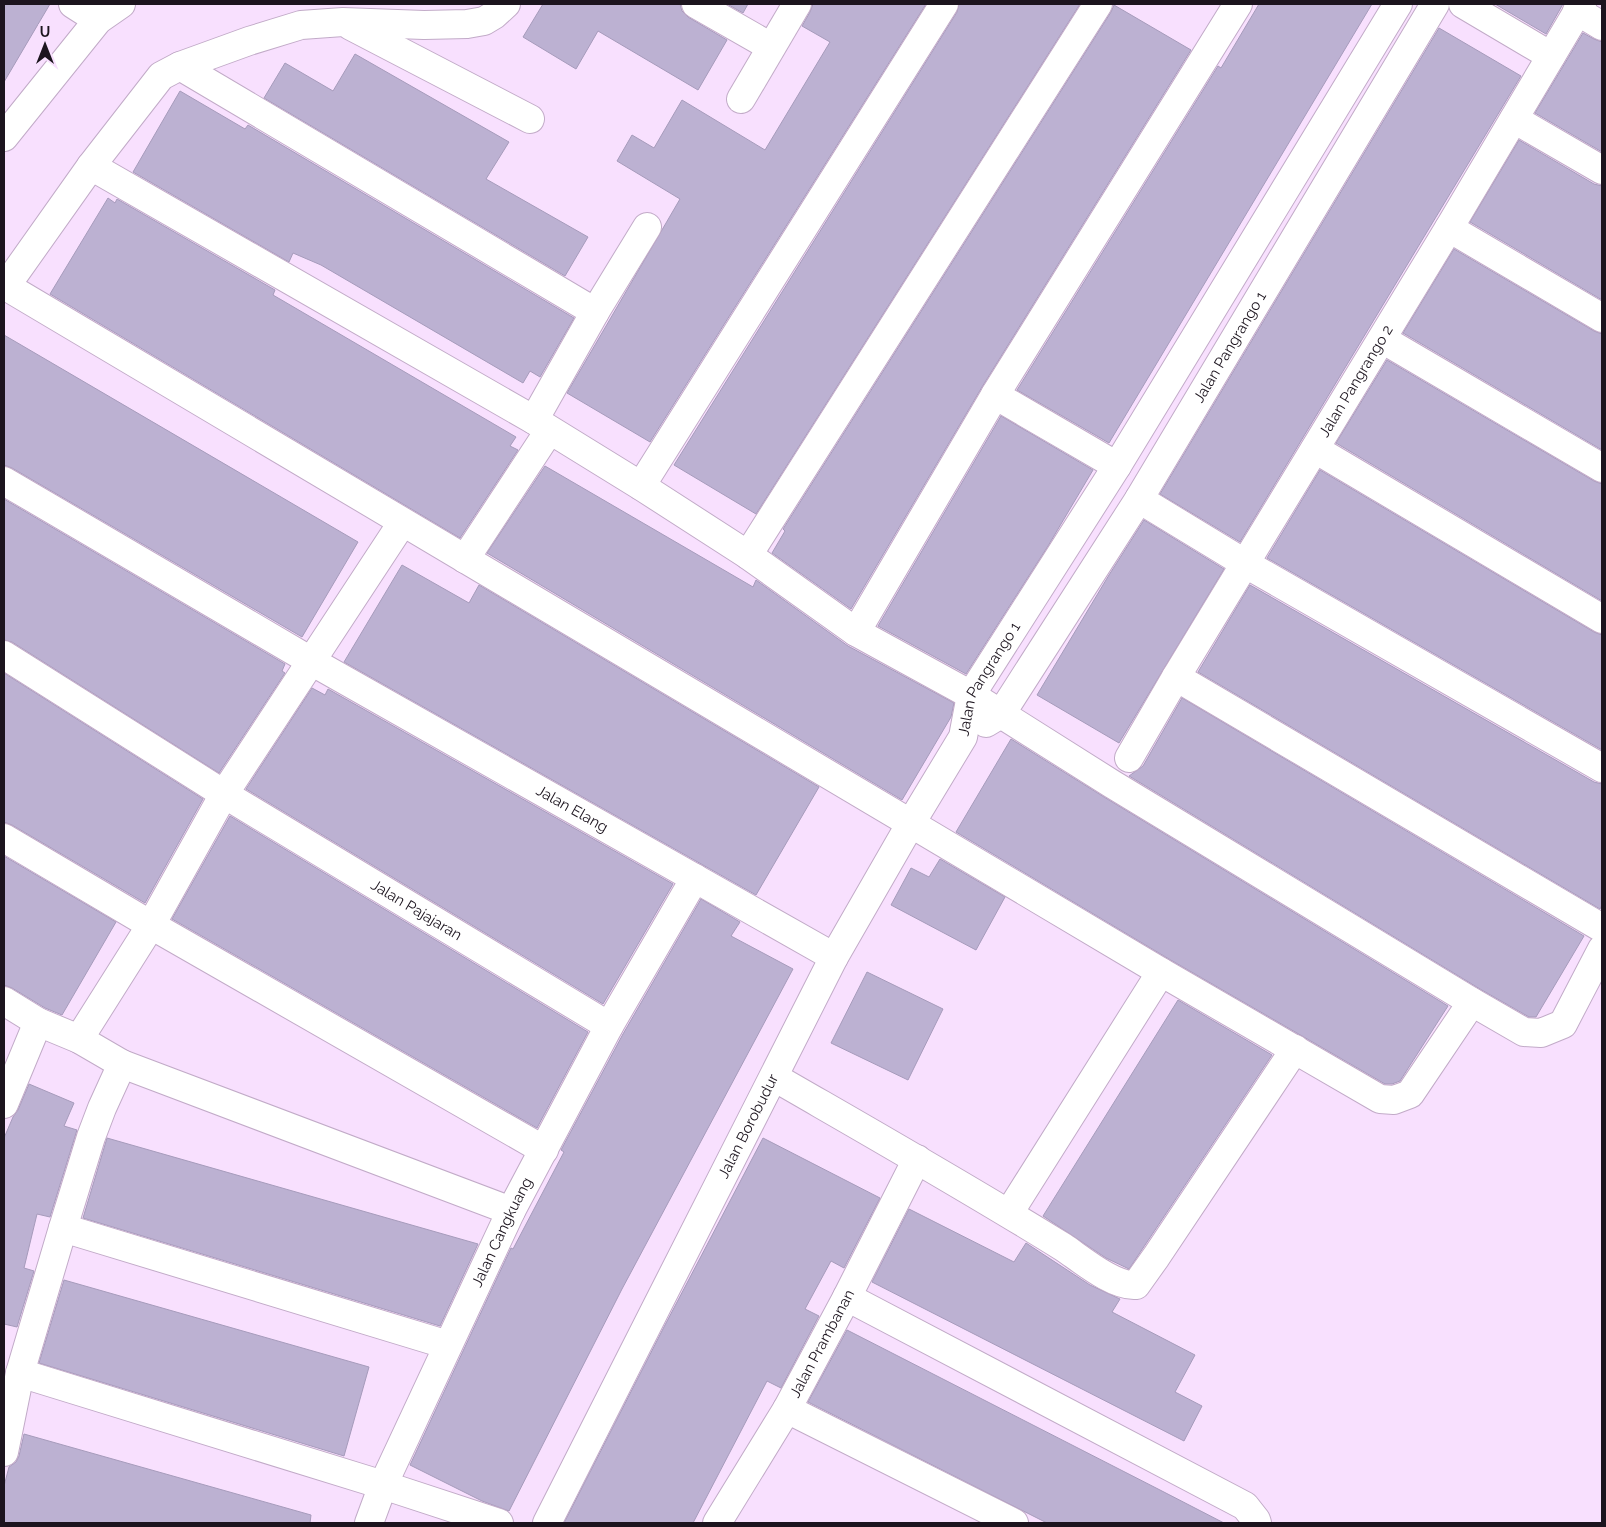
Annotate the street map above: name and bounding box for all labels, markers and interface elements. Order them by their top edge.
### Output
north arrow [20,20,70,70]
text: U [40,24,50,40]
street label: Jalan Pangrango 1 [1190,288,1270,406]
street label: Jalan Pangrango 2 [1315,322,1397,440]
street label: Jalan Pangrango 1 [954,618,1024,737]
street label: Jalan Elang [533,781,611,836]
street label: Jalan Pajajaran [368,876,465,944]
street label: Jalan Borobudur [714,1070,783,1181]
street label: Jalan Cangkuang [468,1174,536,1290]
street label: Jalan Prambanan [786,1287,858,1401]

